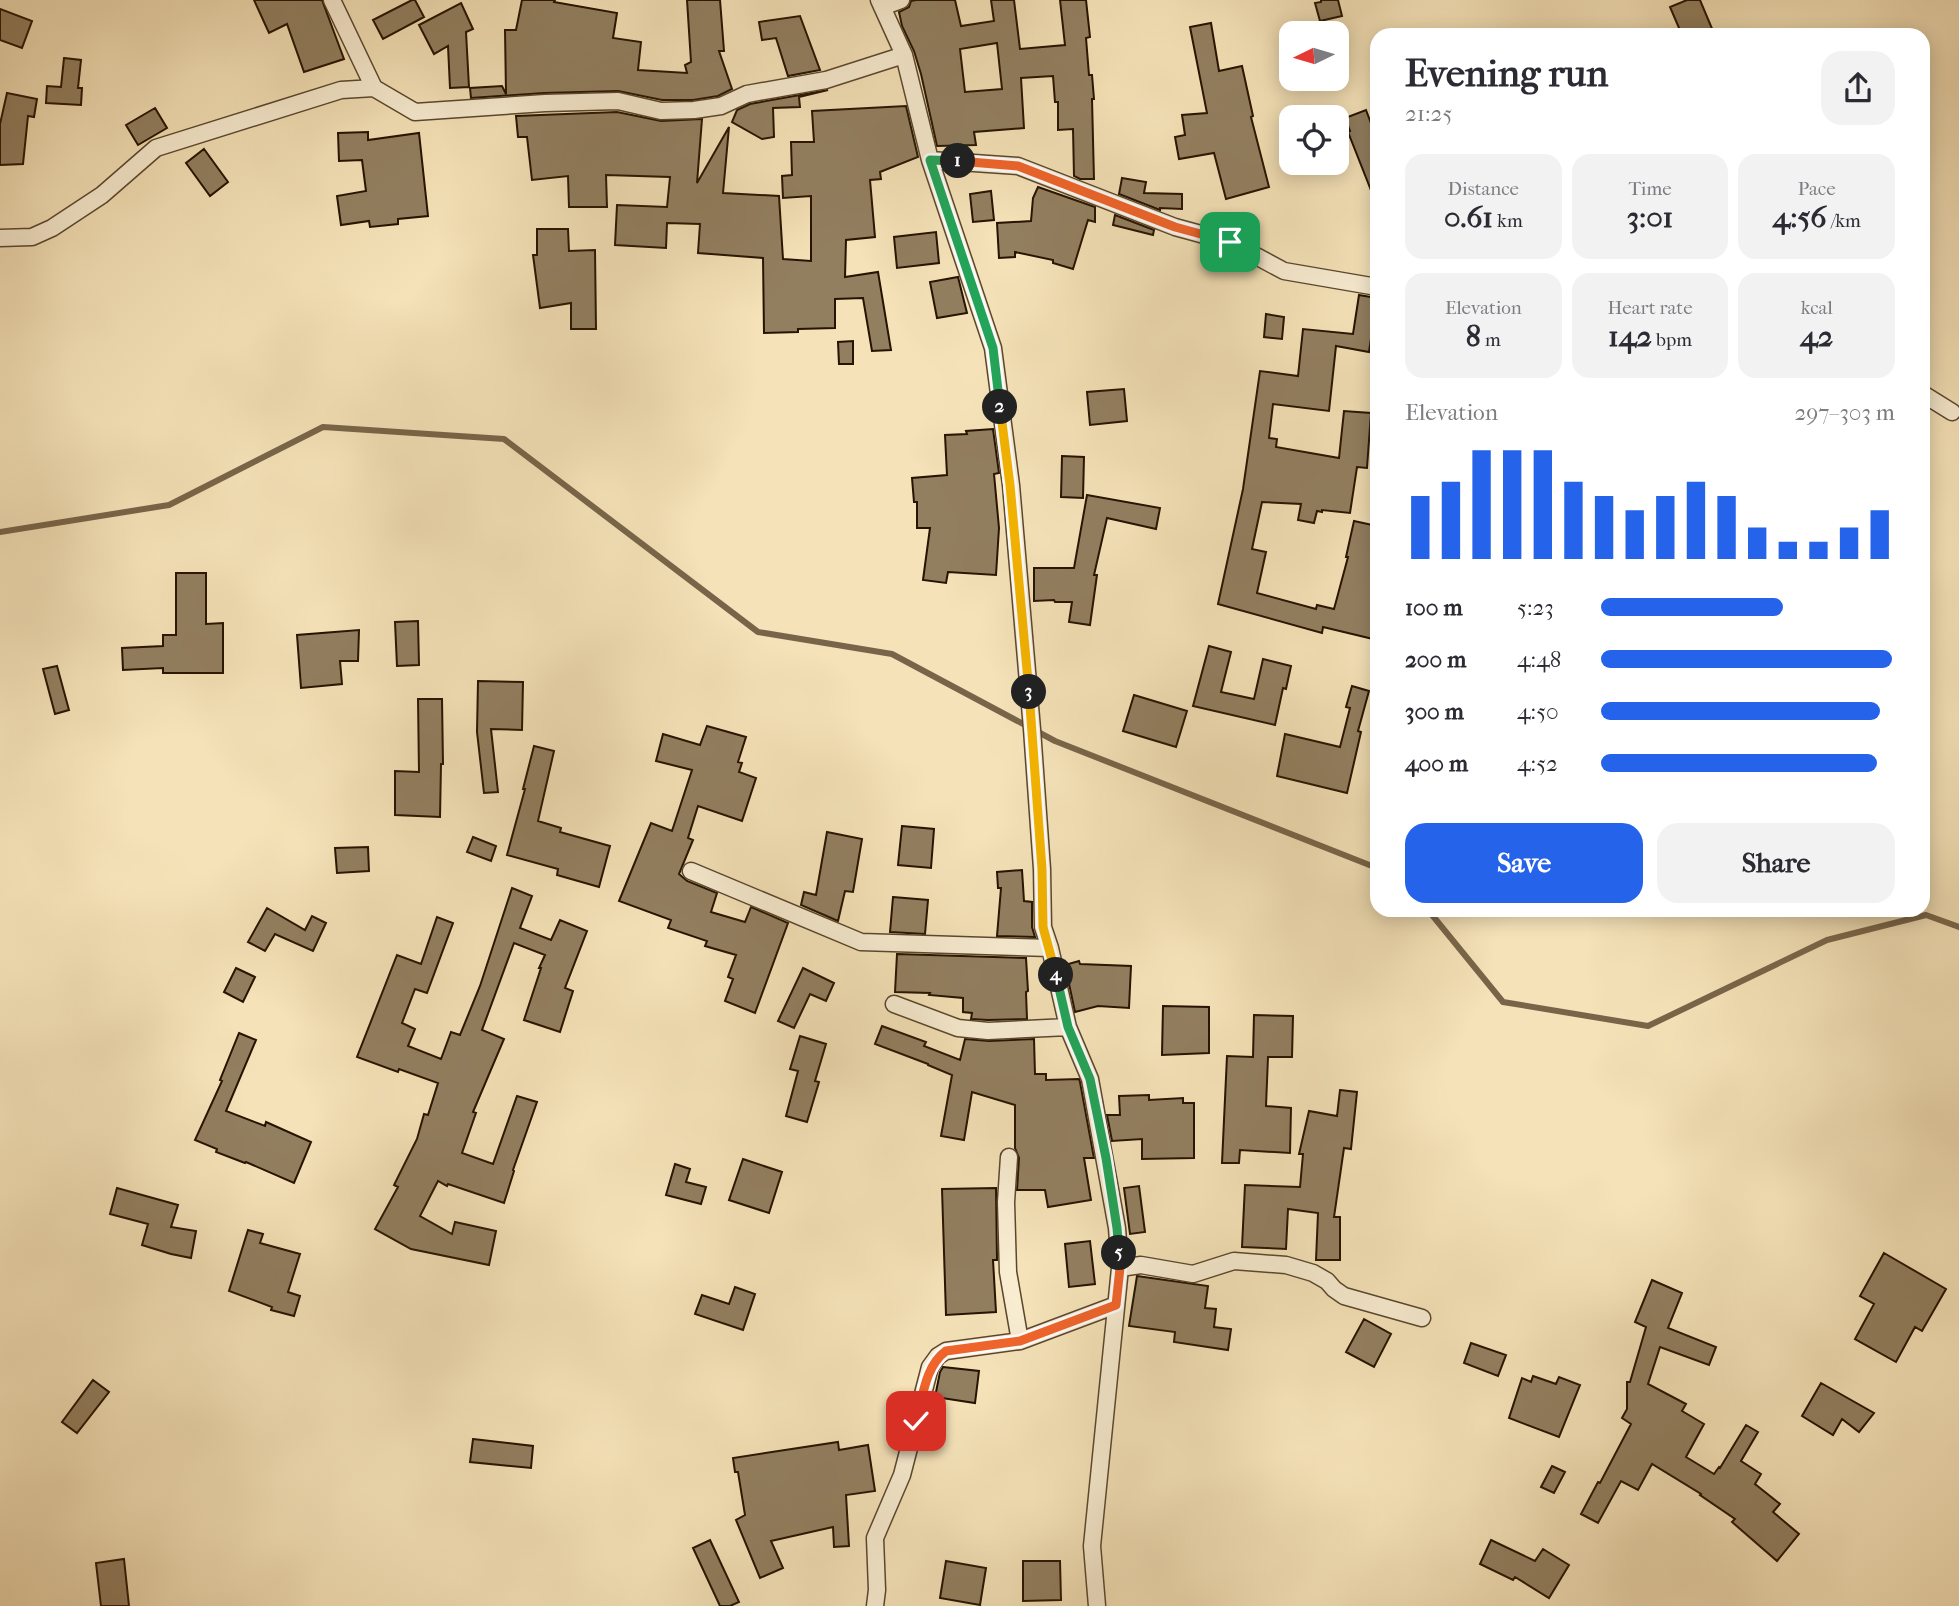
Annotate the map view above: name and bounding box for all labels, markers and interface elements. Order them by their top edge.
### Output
north arrow [1279,21,1349,91]
map controls [1279,21,1349,175]
text: Evening run [1405,51,1608,96]
button: share [1821,51,1895,125]
text: 21:25 [1405,100,1452,127]
button: locate [1279,105,1349,175]
pin: 1 [940,144,976,178]
text: 1 [954,149,961,171]
text: Distance [1448,178,1519,200]
text: Time [1628,178,1672,200]
text: Pace [1798,178,1836,200]
text: 0.61 [1444,200,1493,235]
text: 3:01 [1627,200,1673,235]
text: 4:56 [1772,200,1827,235]
text: km [1493,210,1523,232]
text: /km [1827,210,1861,232]
pin [1200,212,1260,272]
icon: arrive [1211,223,1249,261]
text: Elevation [1445,297,1522,319]
text: Heart rate [1607,297,1693,319]
text: kcal [1801,297,1833,319]
text: 8 [1466,319,1481,354]
text: 142 [1608,319,1652,354]
text: 42 [1800,319,1833,354]
text: m [1481,329,1501,351]
text: bpm [1652,329,1692,351]
pin: 2 [982,390,1018,424]
text: 2 [995,395,1004,417]
text: Elevation [1405,399,1498,426]
text: 297–303 m [1794,399,1895,426]
text: 100 m [1405,594,1463,621]
text: 5:23 [1517,594,1554,621]
text: 200 m [1405,646,1466,673]
text: 4:48 [1517,646,1561,673]
pin: 3 [1012,674,1046,710]
text: 3 [1025,680,1032,702]
text: 300 m [1405,698,1464,725]
text: 4:50 [1517,698,1559,725]
text: 400 m [1405,750,1468,777]
text: 4:52 [1517,750,1558,777]
button: Save [1405,823,1643,903]
button: Share [1657,823,1895,903]
pin: 4 [1038,958,1074,992]
text: 4 [1050,963,1061,985]
pin: 5 [1102,1236,1136,1270]
text: 5 [1114,1241,1123,1263]
pin [886,1391,946,1451]
icon: check [897,1402,935,1440]

